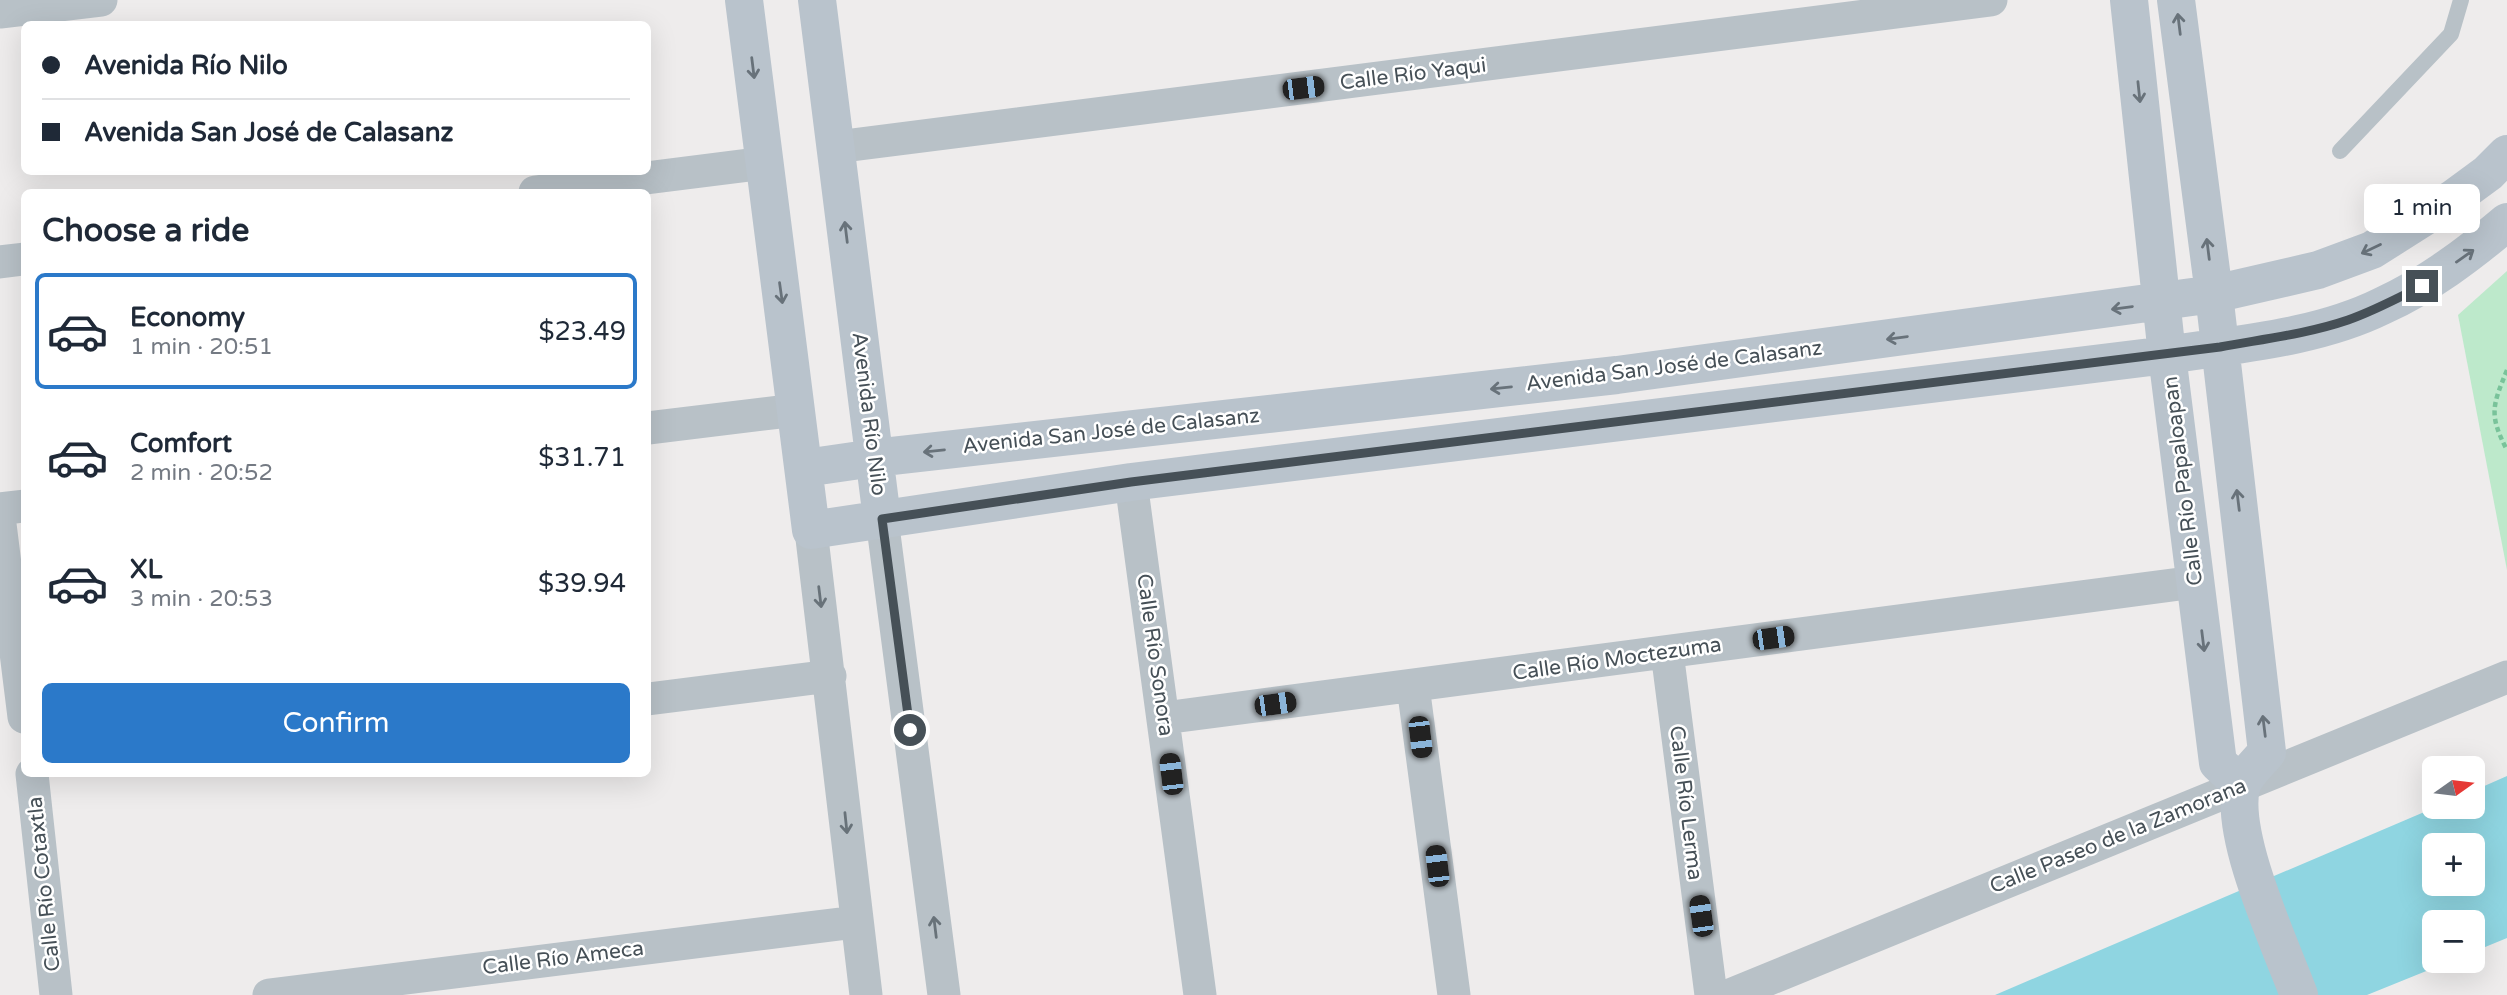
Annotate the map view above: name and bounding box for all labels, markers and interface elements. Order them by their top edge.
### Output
one-way arrow [2173,13,2186,36]
text: Avenida Río Nilo [84,50,288,81]
street label: Calle Río Yaqui [1338,53,1488,95]
one-way arrow [746,56,759,79]
car [1281,75,1326,101]
one-way arrow [2133,80,2146,103]
text: Avenida San José de Calasanz [84,117,454,148]
callout: 1 min [2364,184,2480,233]
text: 1 min [2391,194,2453,222]
text: Choose a ride [42,212,249,250]
one-way arrow [840,221,853,244]
one-way arrow [2202,239,2215,261]
one-way arrow [2361,242,2382,256]
one-way arrow [2455,249,2474,263]
route end [2406,270,2438,302]
one-way arrow [775,282,788,304]
icon: car [46,300,109,363]
one-way arrow [2111,301,2134,314]
text: Economy [130,302,245,333]
text: $23.49 [538,316,626,347]
street label: Avenida Río Nilo [847,331,891,497]
one-way arrow [1886,331,1909,344]
text: 1 min · 20:51 [130,333,273,361]
street label: Avenida San José de Calasanz [1524,335,1824,397]
street label: Calle Río Papaloapan [2158,375,2208,587]
one-way arrow [1490,381,1513,394]
street label: Avenida San José de Calasanz [961,403,1261,459]
icon: car [46,426,109,489]
text: Comfort [130,428,232,459]
text: $31.71 [538,442,626,473]
one-way arrow [923,445,946,458]
text: 2 min · 20:52 [130,459,273,487]
one-way arrow [2231,489,2244,511]
icon: car [46,552,109,615]
text: XL [130,554,162,585]
text: $39.94 [538,568,626,599]
street label: Calle Río Sonora [1131,572,1179,738]
text: 3 min · 20:53 [130,585,273,613]
one-way arrow [813,586,826,608]
car [1751,625,1796,651]
one-way arrow [2196,629,2209,652]
street label: Calle Río Moctezuma [1511,632,1723,686]
button: Confirm [42,683,630,763]
car [1253,691,1298,717]
route start [894,714,926,746]
car [1408,715,1433,759]
one-way arrow [2258,715,2271,737]
street label: Calle Río Lerma [1664,724,1708,882]
car [1159,752,1184,796]
north arrow [2422,756,2485,819]
map controls [2422,756,2485,973]
street label: Calle Paseo de la Zamorana [1986,773,2250,899]
street label: Calle Río Cotaxtla [22,795,66,973]
one-way arrow [839,812,852,834]
button: + [2422,833,2485,896]
car [1425,844,1450,888]
car [1688,894,1715,938]
button: − [2422,910,2485,973]
one-way arrow [929,916,942,939]
street label: Calle Río Ameca [481,936,645,980]

